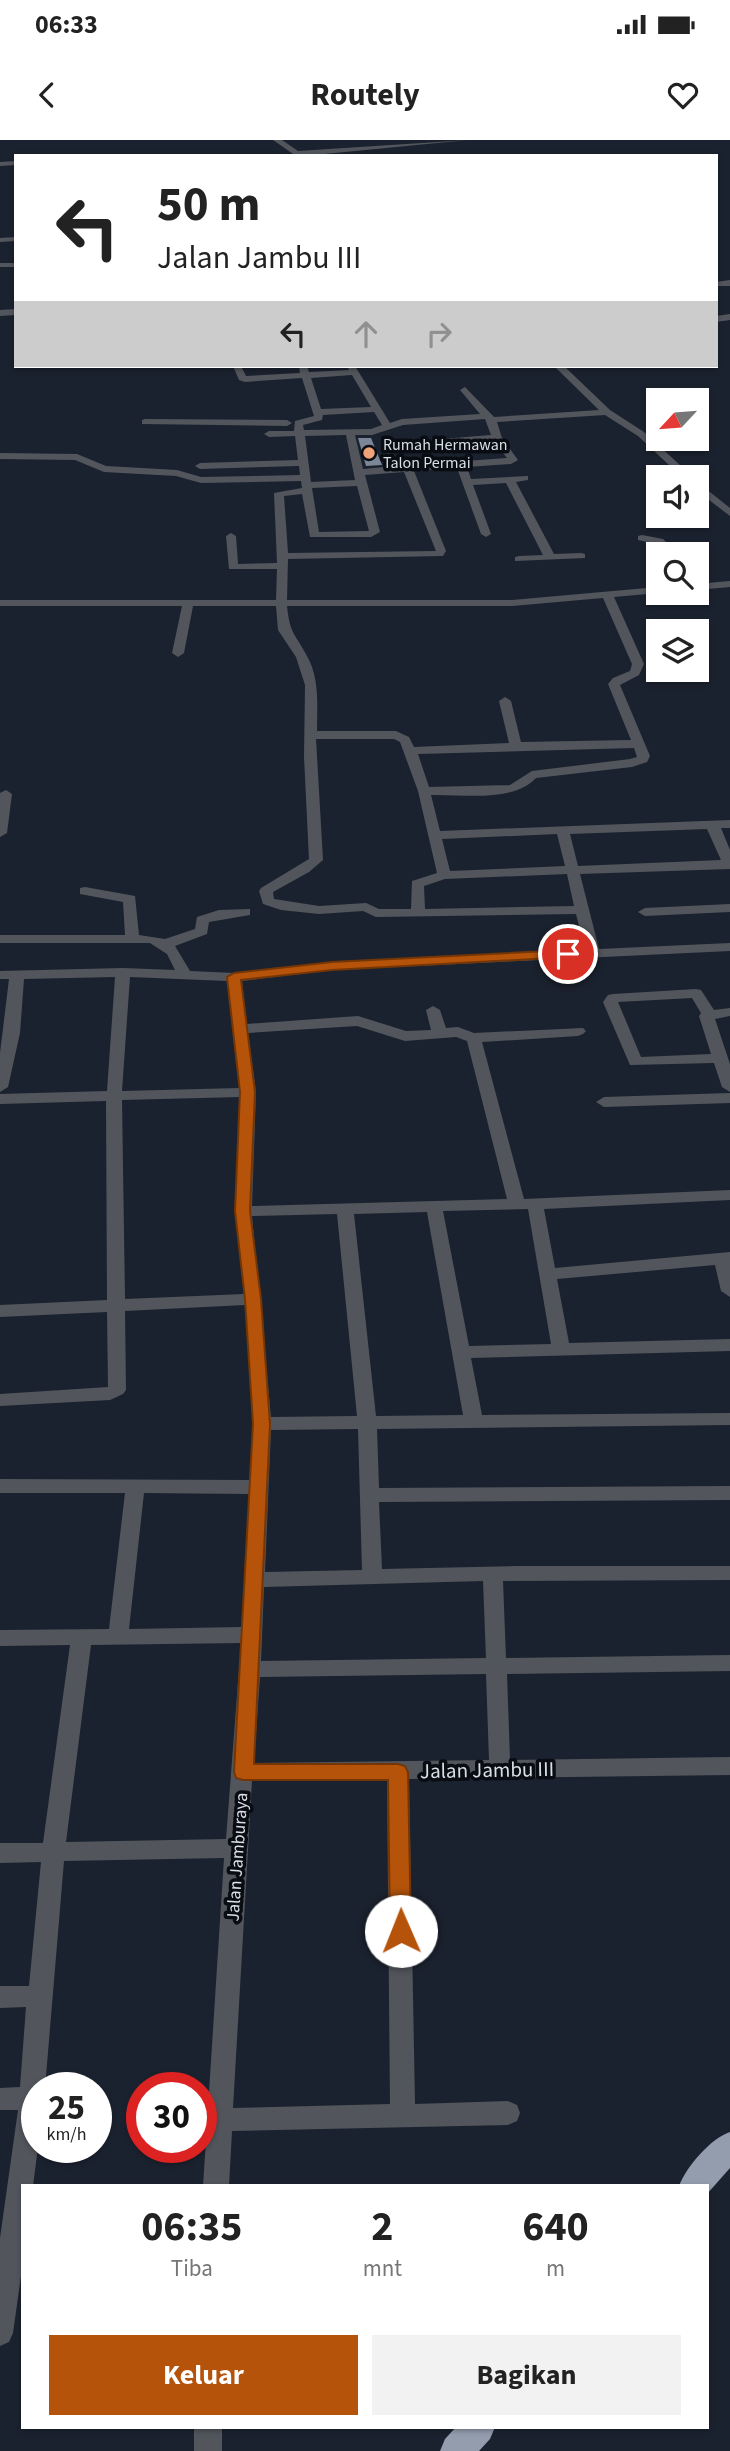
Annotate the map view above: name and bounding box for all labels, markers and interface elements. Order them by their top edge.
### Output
text: 06:33 [35,6,98,43]
text: Routely [310,72,420,118]
icon: back [28,76,66,114]
icon: heart [664,76,702,114]
text: 50 m [157,170,261,240]
icon: left [42,182,133,273]
text: Jalan Jambu III [157,235,361,281]
icon: left [274,315,312,353]
icon: ahead [347,315,385,353]
icon: right [420,315,458,353]
north arrow [646,388,709,452]
map controls [646,388,709,682]
place label: Rumah Hermawan Talon Permai [383,434,507,474]
marker: Rumah Hermawan Talon Permai [361,445,377,461]
button: sound [646,465,709,528]
button: search [646,542,709,605]
button: layers [646,619,709,682]
pin [538,924,598,984]
icon: arrive [549,935,587,973]
street label: Jalan Jambu III [420,1754,554,1786]
street label: Jalan Jamburaya [221,1792,254,1922]
position arrow [364,1894,438,1968]
speed limit sign: 30 [126,2072,217,2163]
text: 25 [48,2083,85,2133]
text: km/h [47,2122,86,2147]
text: 06:35 [141,2197,242,2257]
text: 2 [371,2197,393,2257]
text: 640 [522,2197,589,2257]
text: Tiba [171,2252,213,2285]
text: mnt [363,2252,402,2285]
text: m [546,2252,565,2285]
button: Keluar [49,2335,358,2415]
button: Bagikan [372,2335,681,2415]

